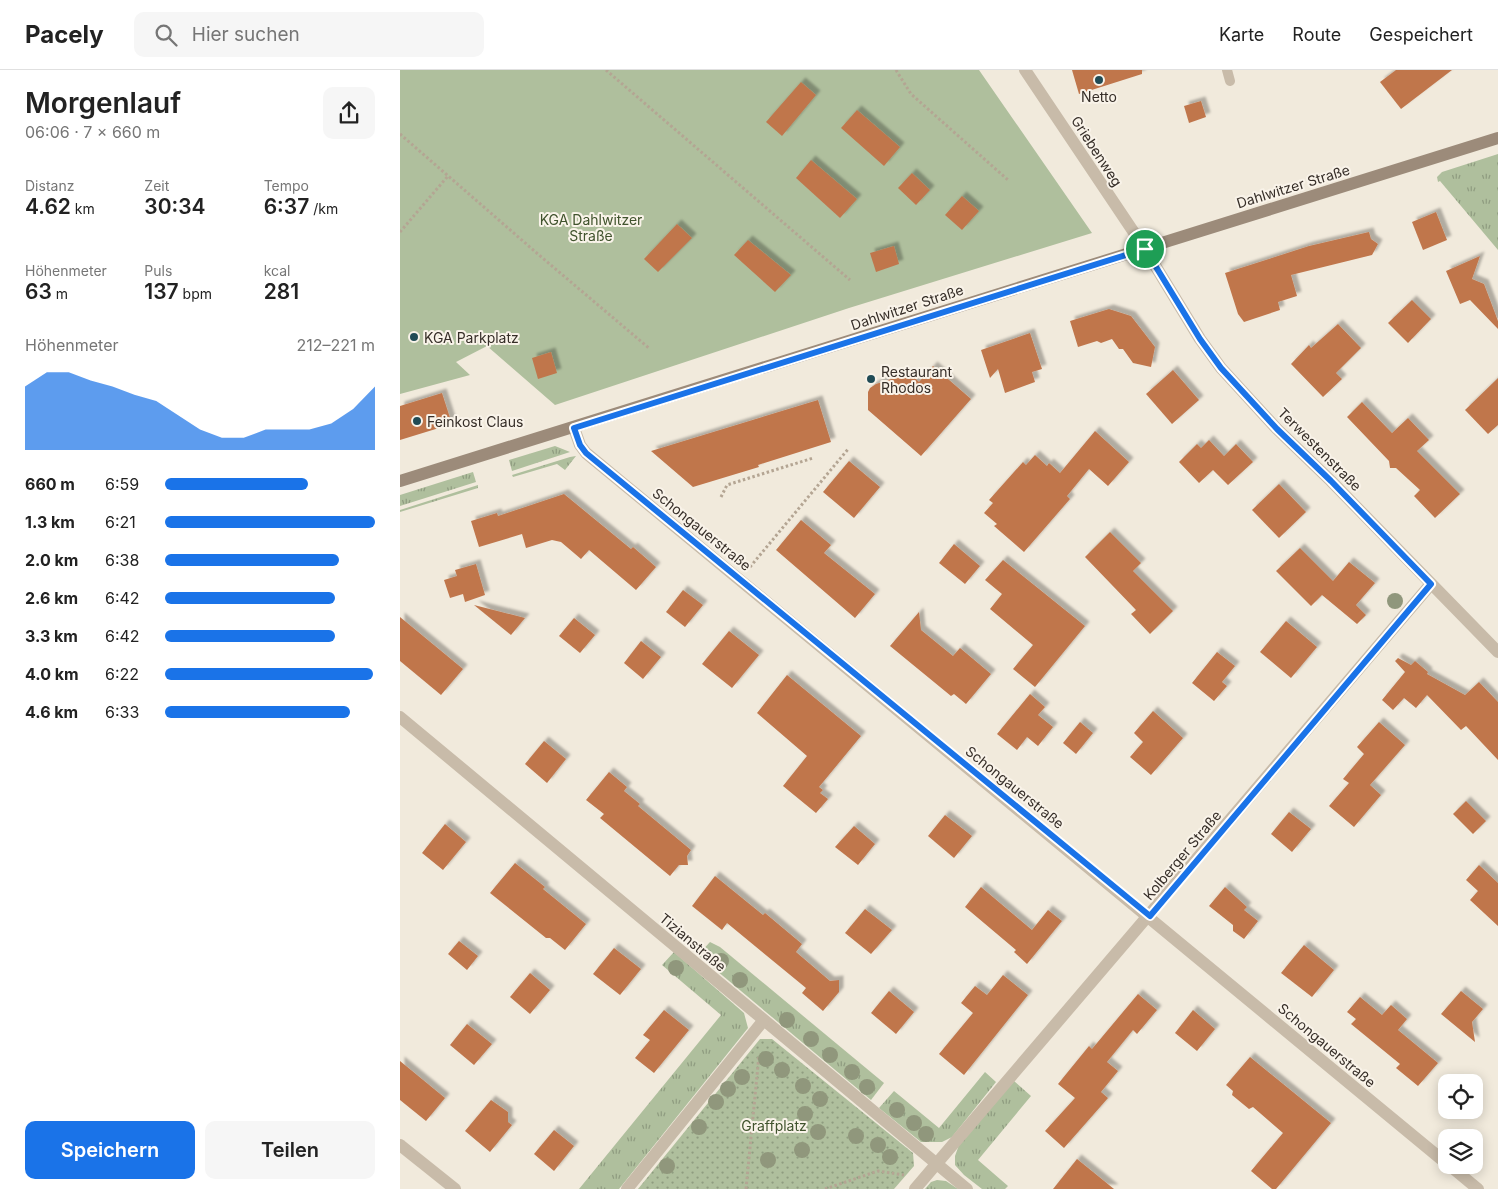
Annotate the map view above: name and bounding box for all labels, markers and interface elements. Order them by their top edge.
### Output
search box [134,12,484,57]
text: Pacely [25,20,104,49]
icon: search [152,21,180,49]
text: Hier suchen [192,23,300,46]
text: Karte [1219,24,1264,45]
text: Route [1292,24,1341,45]
text: Gespeichert [1369,24,1473,45]
marker: Netto [1093,74,1105,86]
text: Morgenlauf [25,86,181,120]
button: share [323,87,375,139]
place label: Netto [1081,88,1117,105]
street label: Griebenweg [1068,113,1126,189]
text: 06:06 · 7 × 660 m [25,122,160,142]
street label: Dahlwitzer Straße [1234,161,1352,211]
text: Distanz [25,177,74,194]
text: Zeit [144,177,169,194]
text: Tempo [264,177,309,194]
text: 4.62 [25,194,71,219]
text: 30:34 [144,194,206,219]
text: 6:37 [264,194,309,219]
text: km [71,200,95,217]
text: /km [309,200,338,217]
park label: KGA Dahlwitzer Straße [540,211,642,244]
pin [1124,228,1166,270]
icon: arrive [1131,235,1159,263]
text: Höhenmeter [25,262,107,279]
text: Puls [144,262,172,279]
text: kcal [264,262,290,279]
text: 63 [25,279,52,304]
text: 137 [144,279,179,304]
text: 281 [264,279,299,304]
street label: Dahlwitzer Straße [849,281,965,333]
text: m [52,285,68,302]
text: bpm [179,285,212,302]
place label: KGA Parkplatz [424,329,519,346]
marker: KGA Parkplatz [408,331,420,343]
text: Höhenmeter [25,335,119,355]
text: 212–221 m [296,335,375,355]
place label: Restaurant Rhodos [881,363,953,396]
marker: Restaurant Rhodos [865,373,877,385]
street label: Terwestenstraße [1275,404,1365,494]
place label: Feinkost Claus [427,413,523,430]
marker: Feinkost Claus [411,415,423,427]
text: 660 m [25,474,75,494]
text: 6:59 [105,474,139,494]
street label: Schongauerstraße [649,484,755,574]
text: 1.3 km [25,512,75,532]
text: 6:21 [105,512,136,532]
text: 2.0 km [25,550,78,570]
text: 6:38 [105,550,139,570]
text: 2.6 km [25,588,78,608]
text: 6:42 [105,588,140,608]
text: 3.3 km [25,626,78,646]
text: 6:42 [105,626,140,646]
text: 4.0 km [25,664,79,684]
text: 6:22 [105,664,139,684]
text: 4.6 km [25,702,78,722]
text: 6:33 [105,702,139,722]
street label: Schongauerstraße [962,742,1068,832]
street label: Kolberger Straße [1140,807,1224,903]
street label: Tizianstraße [656,909,730,975]
street label: Schongauerstraße [1275,999,1379,1091]
map controls [1438,1074,1483,1174]
button: locate [1438,1074,1483,1119]
park label: Graffplatz [741,1117,807,1134]
button: Speichern [25,1121,195,1179]
button: Teilen [205,1121,375,1179]
button: layers [1438,1129,1483,1174]

